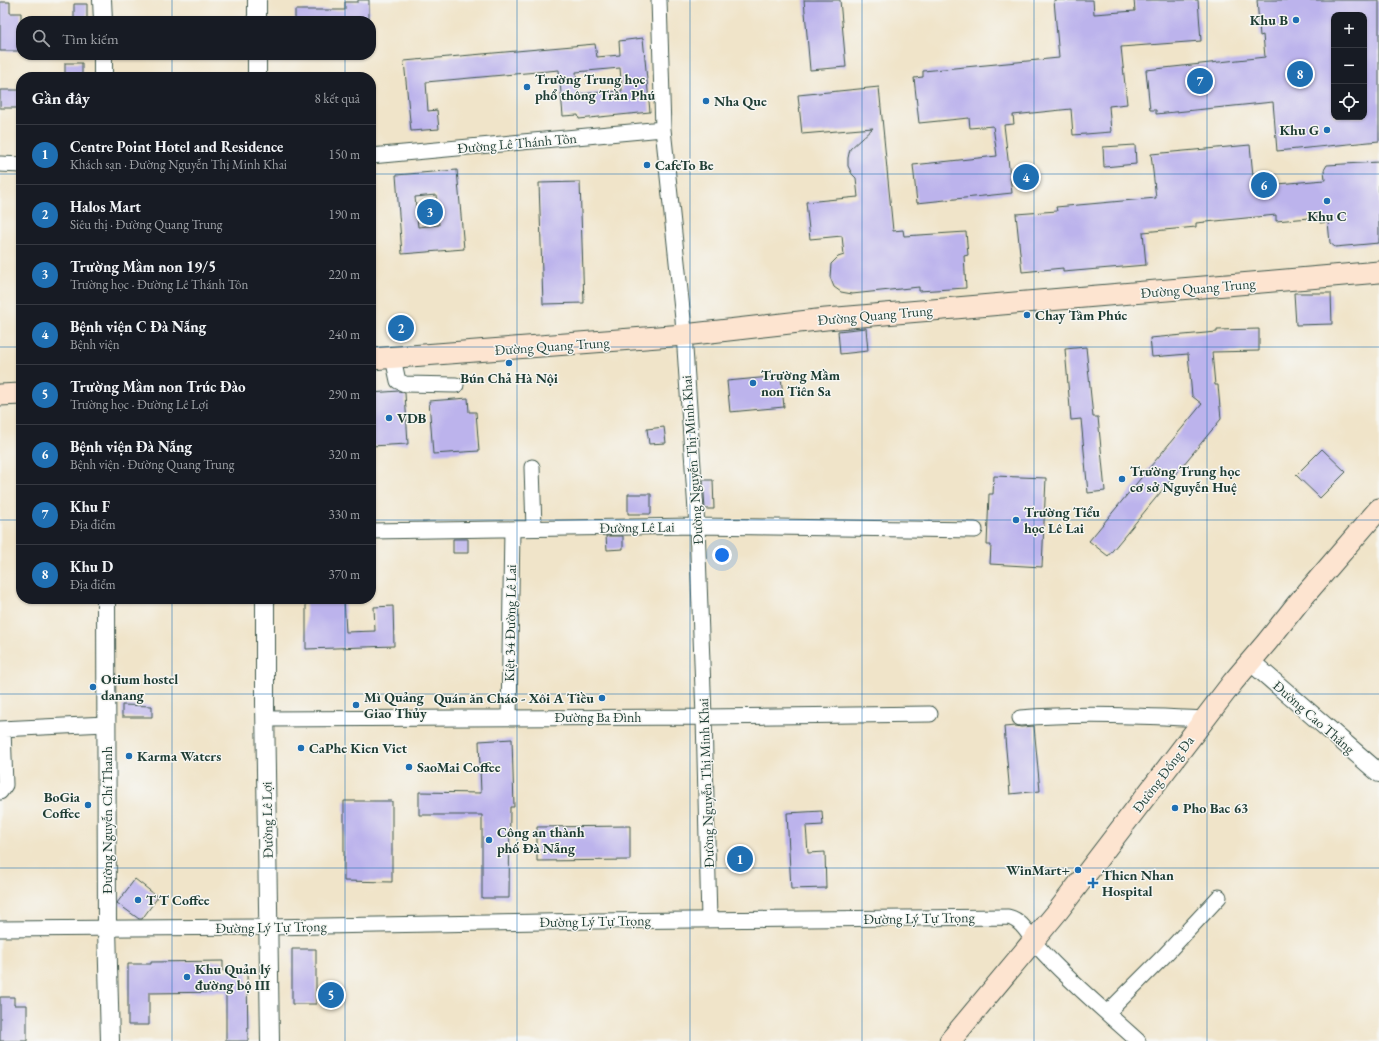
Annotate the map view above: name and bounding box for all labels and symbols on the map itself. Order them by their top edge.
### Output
place label: Khu B [1250,11,1288,29]
marker: Khu B [1291,15,1301,25]
pin: 8 [1287,59,1313,89]
pin: 7 [1187,66,1213,96]
place label: Trường Trung học phổ thông Trần Phú [535,70,655,104]
marker: Trường Trung học phổ thông Trần Phú [522,82,532,92]
place label: Nha Que [714,92,767,110]
marker: Nha Que [701,96,711,106]
place label: Khu G [1279,121,1319,139]
marker: Khu G [1322,125,1332,135]
street label: Đường Lê Thánh Tôn [456,129,578,157]
place label: CafeTo Be [655,156,714,174]
marker: CafeTo Be [642,160,652,170]
pin: 4 [1013,162,1039,192]
pin: 6 [1251,170,1277,200]
marker: Khu C [1322,196,1332,206]
pin: 3 [417,197,443,227]
place label: Khu C [1307,207,1347,225]
street label: Đường Quang Trung [1140,274,1257,302]
street label: Đường Quang Trung [817,301,934,329]
place label: Chay Tâm Phúc [1035,306,1128,324]
marker: Chay Tâm Phúc [1022,310,1032,320]
pin: 2 [388,313,414,343]
street label: Đường Quang Trung [494,333,611,359]
marker: Bún Chả Hà Nội [504,358,514,368]
place label: Trường Mầm non Tiên Sa [761,366,841,400]
place label: Bún Chả Hà Nội [460,369,558,387]
street label: Đường Nguyễn Thị Minh Khai [677,374,707,545]
marker: Trường Mầm non Tiên Sa [748,378,758,388]
place label: VDB [397,409,427,427]
marker: VDB [384,413,394,423]
place label: Trường Trung học cơ sở Nguyễn Huệ [1130,462,1240,496]
marker: Trường Trung học cơ sở Nguyễn Huệ [1117,474,1127,484]
place label: Trường Tiểu học Lê Lai [1024,503,1100,537]
marker: Trường Tiểu học Lê Lai [1011,515,1021,525]
street label: Đường Lê Lai [599,517,675,537]
your location [712,545,732,565]
street label: Kiệt 34 Đường Lê Lai [500,564,520,682]
place label: Otium hostel danang [101,670,178,704]
street label: Đường Cao Thắng [1269,677,1359,758]
marker: Otium hostel danang [88,682,98,692]
place label: Mì Quảng Giao Thủy [364,688,427,722]
place label: Quán ăn Cháo - Xôi A Tiều [434,689,594,707]
marker: Quán ăn Cháo - Xôi A Tiều [597,693,607,703]
street label: Đường Nguyễn Thị Minh Khai [694,697,718,868]
marker: Mì Quảng Giao Thủy [351,700,361,710]
street label: Đường Ba Đình [555,708,641,726]
street label: Đường Đống Đa [1128,732,1198,816]
place label: CaPhe Kien Viet [309,739,408,757]
marker: CaPhe Kien Viet [296,743,306,753]
street label: Đường Nguyễn Chí Thanh [98,746,116,894]
place label: Karma Waters [137,747,221,765]
marker: Karma Waters [124,751,134,761]
place label: SaoMai Coffee [417,758,501,776]
marker: SaoMai Coffee [404,762,414,772]
street label: Đường Lê Lợi [257,781,277,859]
place label: BoGia Coffee [42,788,81,822]
place label: Pho Bac 63 [1183,799,1248,817]
marker: BoGia Coffee [83,800,93,810]
marker: Pho Bac 63 [1170,803,1180,813]
place label: Công an thành phố Đà Nẵng [497,823,585,857]
marker: Công an thành phố Đà Nẵng [484,835,494,845]
pin: 1 [727,844,753,874]
place label: WinMart+ [1006,861,1070,879]
marker: WinMart+ [1073,865,1083,875]
place label: Thien Nhan Hospital [1102,866,1174,900]
marker: Thien Nhan Hospital [1087,877,1099,889]
place label: T T Coffee [146,891,210,909]
marker: T T Coffee [133,895,143,905]
street label: Đường Lý Tự Trọng [863,908,976,928]
street label: Đường Lý Tự Trọng [539,911,652,931]
street label: Đường Lý Tự Trọng [215,917,328,937]
place label: Khu Quản lý đường bộ III [195,960,271,994]
marker: Khu Quản lý đường bộ III [182,972,192,982]
pin: 5 [318,980,344,1010]

